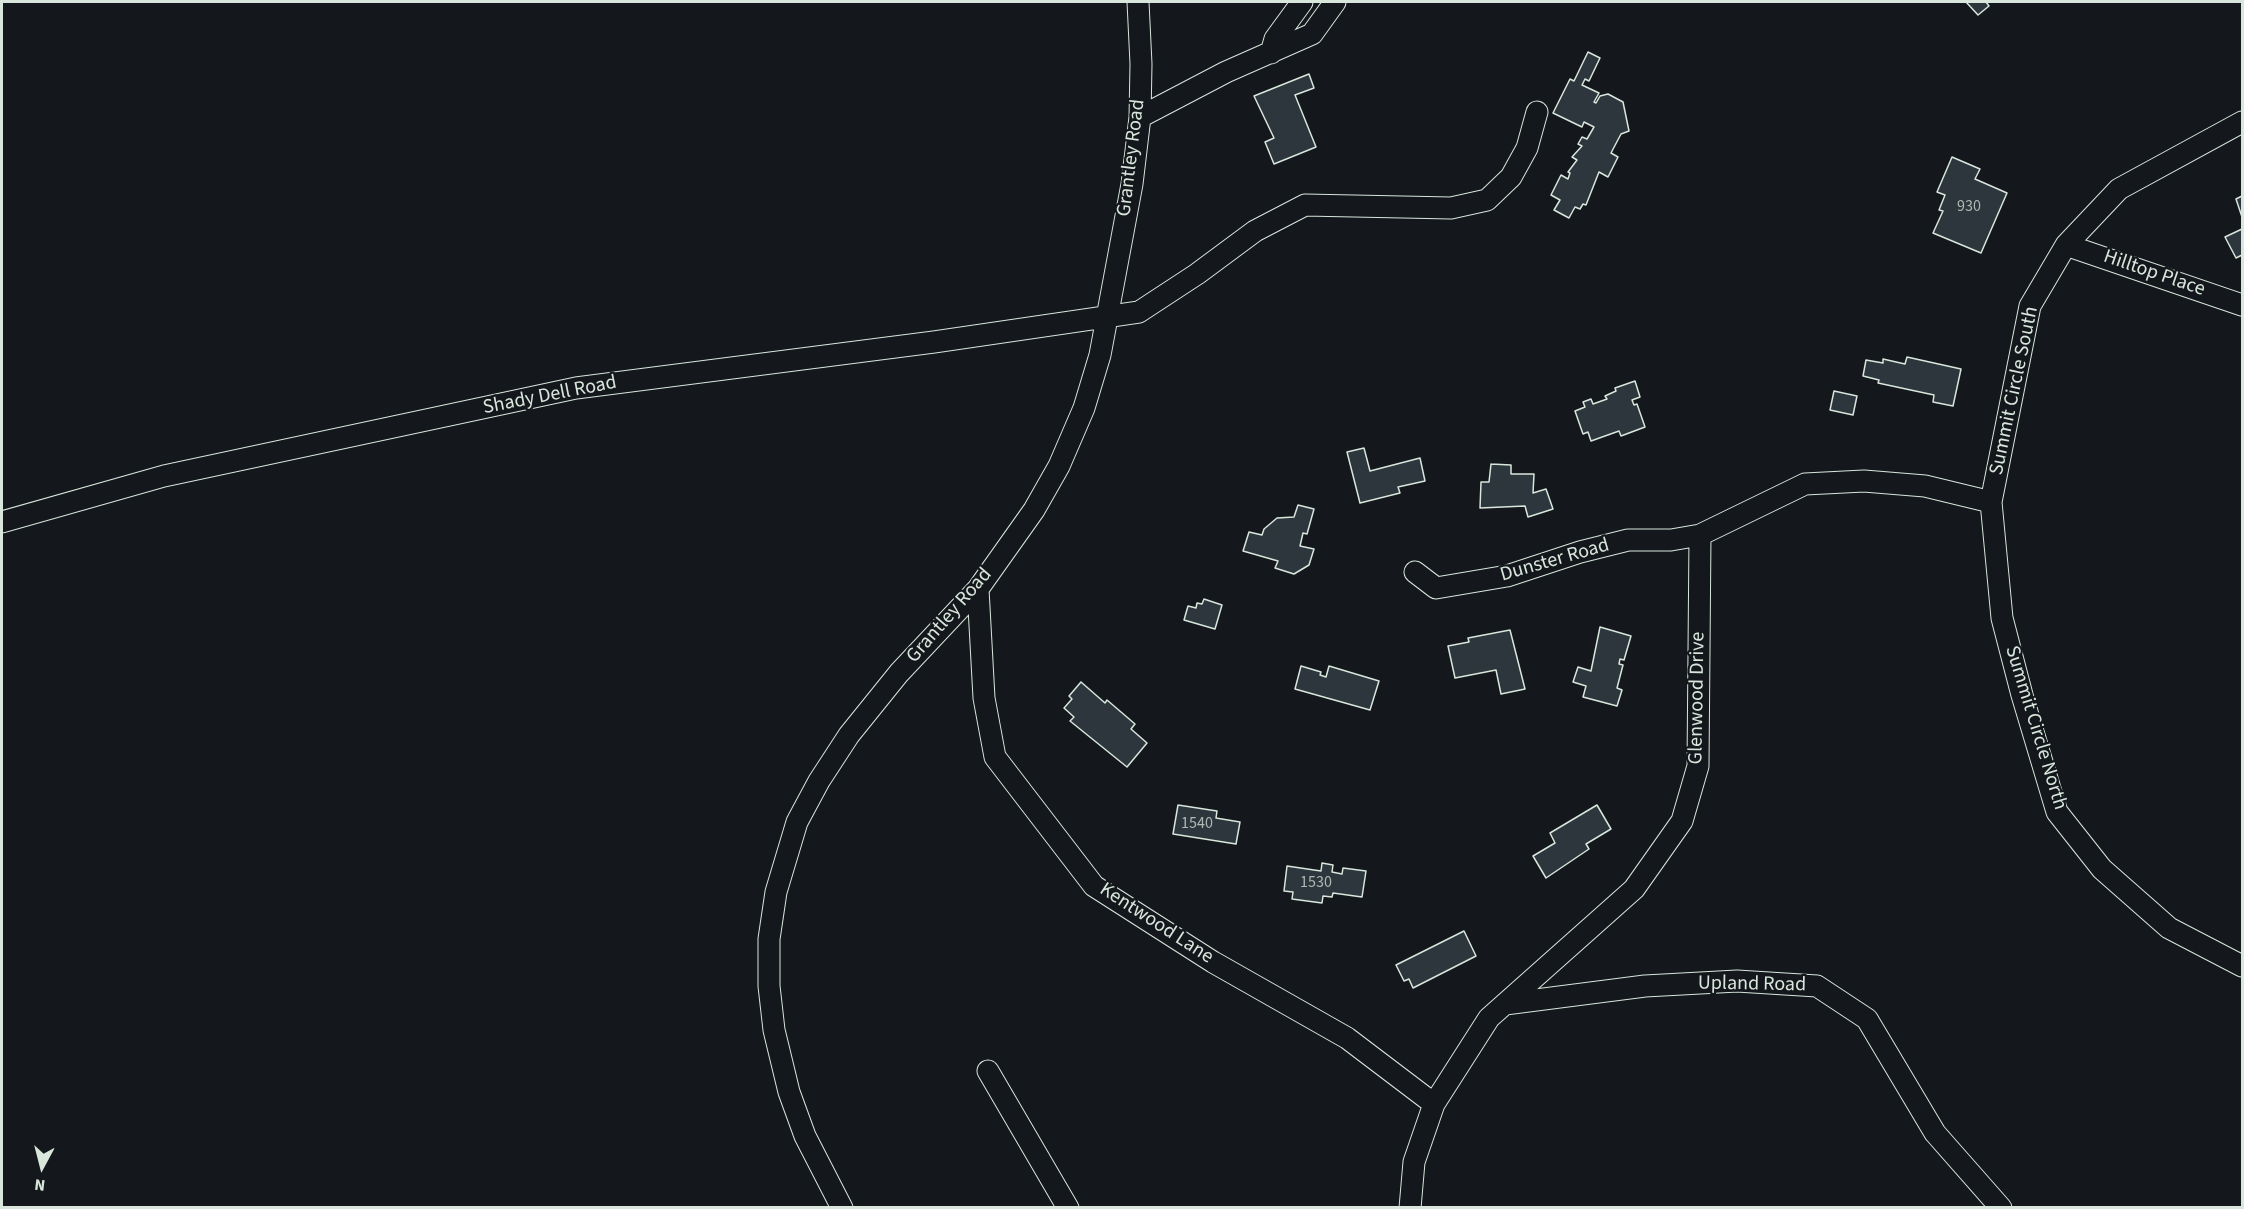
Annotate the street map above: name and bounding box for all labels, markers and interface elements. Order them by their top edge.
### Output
street label: Grantley Road [1113,98,1151,218]
house number: 930 [1957,197,1981,217]
street label: Hilltop Place [2100,245,2208,303]
street label: Summit Circle South [1985,305,2045,477]
street label: Shady Dell Road [481,371,619,421]
street label: Dunster Road [1498,534,1612,588]
street label: Grantley Road [902,564,998,668]
street label: Glenwood Drive [1685,631,1711,765]
street label: Summit Circle North [1999,643,2071,813]
house number: 1540 [1181,814,1213,834]
house number: 1530 [1300,873,1332,893]
street label: Kentwood Lane [1095,878,1217,970]
street label: Upland Road [1698,972,1806,998]
north arrow [12,1137,72,1197]
text: N [33,1173,46,1196]

